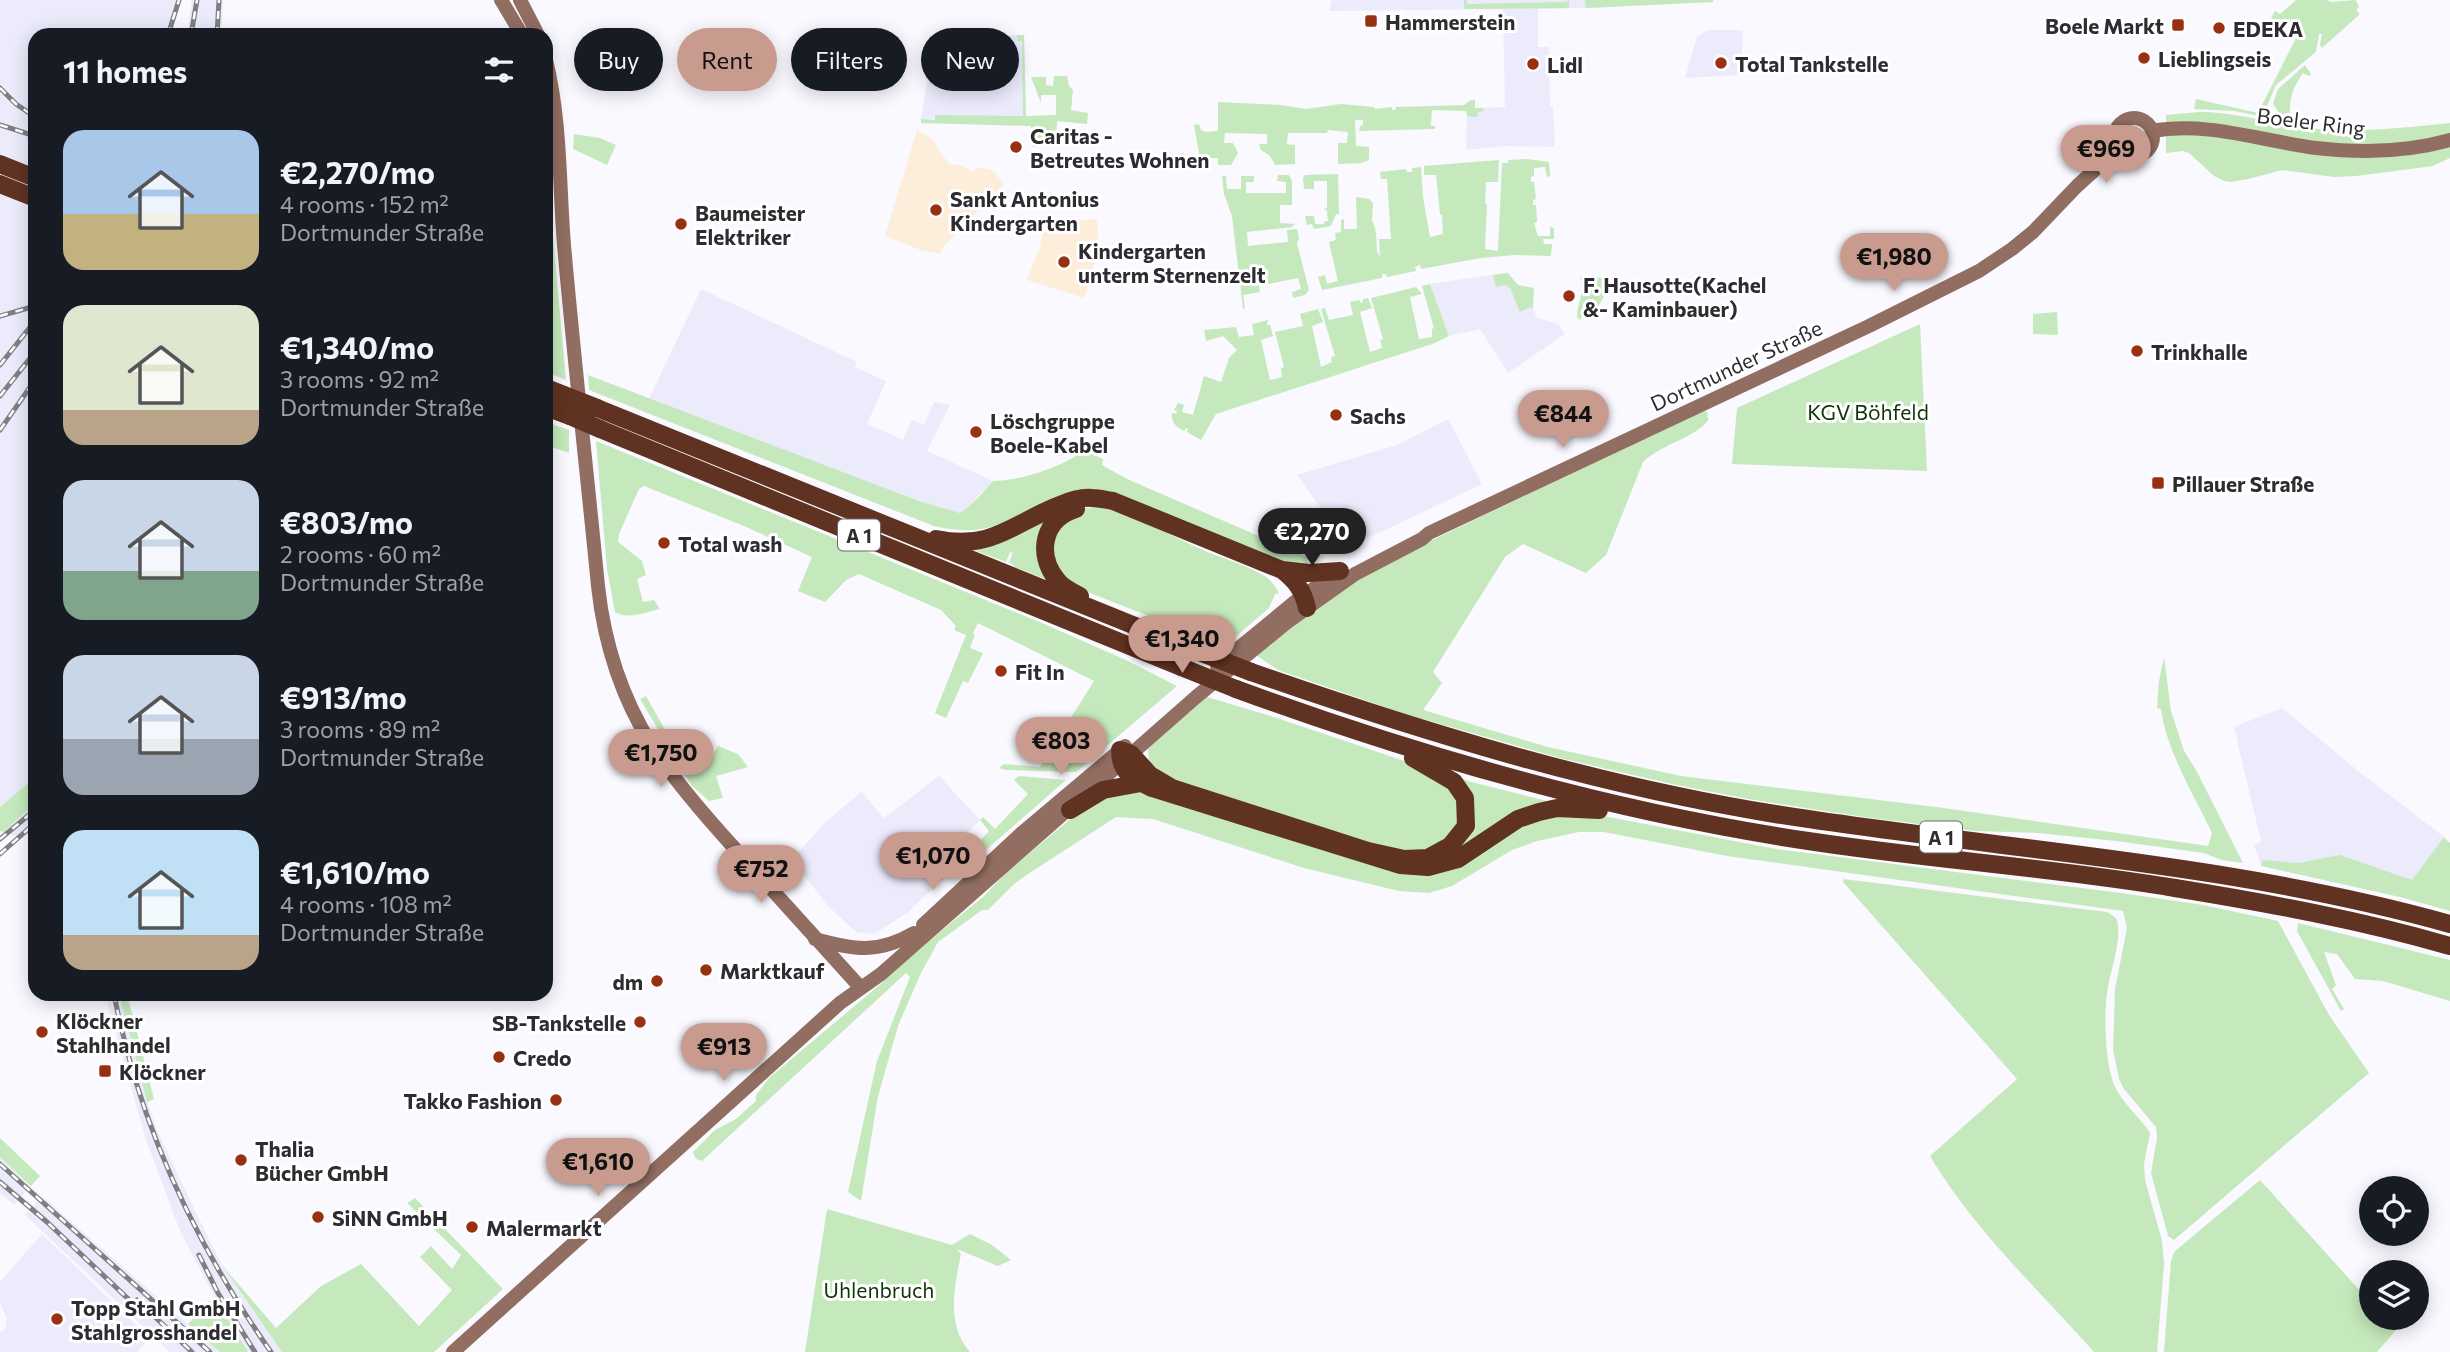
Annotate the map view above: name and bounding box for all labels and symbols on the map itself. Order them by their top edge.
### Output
place label: Hammerstein [1385,9,1515,34]
marker: Hammerstein [1363,13,1379,29]
place label: Boele Markt [2045,13,2164,38]
place label: EDEKA [2233,16,2303,41]
marker: Boele Markt [2170,17,2186,33]
marker: EDEKA [2211,20,2227,36]
place label: Lieblingseis [2158,46,2271,71]
marker: Lieblingseis [2136,50,2152,66]
place label: Total Tankstelle [1735,51,1889,76]
place label: Lidl [1547,52,1583,77]
marker: Total Tankstelle [1713,55,1729,71]
marker: Lidl [1525,56,1541,72]
street label: Boeler Ring [2255,102,2367,140]
place label: Caritas - Betreutes Wohnen [1030,123,1209,172]
pin: €969 [2065,125,2147,185]
marker: Caritas - Betreutes Wohnen [1008,139,1024,155]
place label: Sankt Antonius Kindergarten [950,186,1099,235]
place label: Baumeister Elektriker [695,200,806,249]
marker: Sankt Antonius Kindergarten [928,202,944,218]
marker: Baumeister Elektriker [673,216,689,232]
pin: €1,980 [1837,233,1951,293]
place label: Kindergarten unterm Sternenzelt [1078,238,1266,287]
marker: Kindergarten unterm Sternenzelt [1056,254,1072,270]
place label: F. Hausotte(Kachel &- Kaminbauer) [1583,272,1767,321]
marker: F. Hausotte(Kachel &- Kaminbauer) [1561,288,1577,304]
street label: Dortmunder Straße [1646,314,1826,416]
place label: Trinkhalle [2151,339,2248,364]
marker: Trinkhalle [2129,343,2145,359]
pin: €844 [1522,391,1604,450]
park label: KGV Böhfeld [1807,399,1929,424]
place label: Sachs [1350,403,1406,428]
marker: Sachs [1328,407,1344,423]
place label: Löschgruppe Boele-Kabel [990,408,1115,457]
marker: Löschgruppe Boele-Kabel [968,424,984,440]
place label: Pillauer Straße [2172,471,2314,496]
marker: Pillauer Straße [2150,475,2166,491]
pin: €2,270 [1255,508,1369,568]
road number: A 1 [838,520,880,550]
place label: Total wash [678,531,782,556]
marker: Total wash [656,535,672,551]
pin: €1,340 [1125,616,1239,675]
place label: Fit In [1015,659,1065,684]
marker: Fit In [993,663,1009,679]
pin: €803 [1020,718,1102,777]
pin: €1,750 [604,730,718,789]
road number: A 1 [1920,822,1962,852]
pin: €1,070 [876,832,990,892]
pin: €752 [720,846,802,905]
place label: Marktkauf [720,958,825,983]
marker: Marktkauf [698,962,714,978]
place label: dm [612,969,643,994]
marker: dm [649,973,665,989]
place label: Klöckner Stahlhandel [56,1008,171,1057]
place label: SB-Tankstelle [492,1010,626,1035]
marker: SB-Tankstelle [632,1014,648,1030]
marker: Klöckner Stahlhandel [34,1024,50,1040]
pin: €913 [683,1024,765,1083]
place label: Credo [513,1045,572,1070]
marker: Credo [491,1049,507,1065]
place label: Klöckner [119,1059,206,1084]
marker: Klöckner [97,1063,113,1079]
place label: Takko Fashion [403,1088,542,1113]
marker: Takko Fashion [548,1092,564,1108]
place label: Thalia Bücher GmbH [255,1136,389,1185]
pin: €1,610 [541,1138,655,1198]
marker: Thalia Bücher GmbH [233,1152,249,1168]
place label: SiNN GmbH [332,1205,448,1230]
marker: SiNN GmbH [310,1209,326,1225]
place label: Malermarkt [486,1215,602,1240]
marker: Malermarkt [464,1219,480,1235]
park label: Uhlenbruch [824,1277,934,1302]
place label: Topp Stahl GmbH Stahlgrosshandel [71,1295,240,1344]
marker: Topp Stahl GmbH Stahlgrosshandel [49,1311,65,1327]

